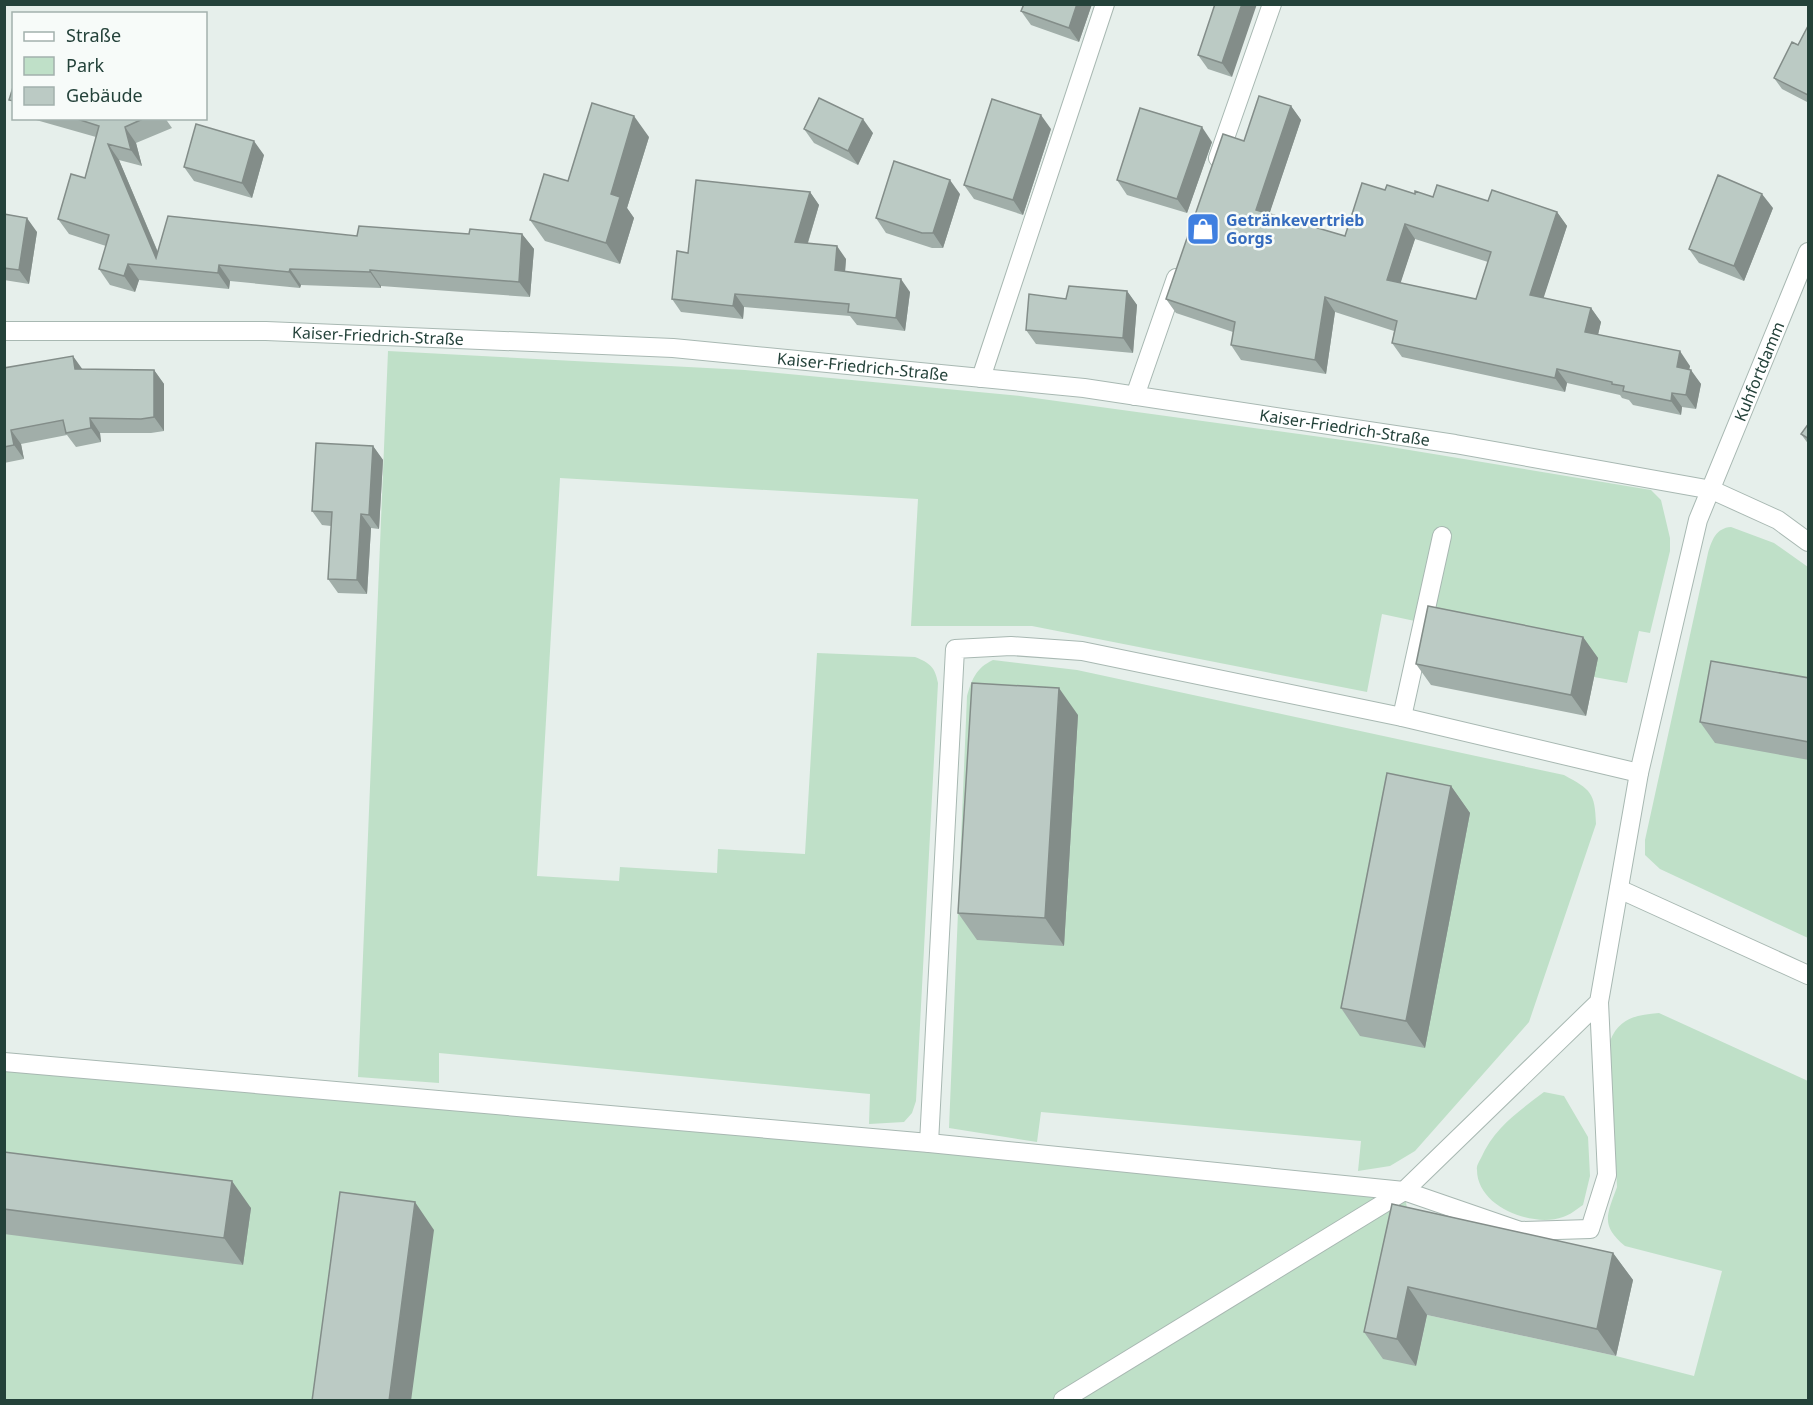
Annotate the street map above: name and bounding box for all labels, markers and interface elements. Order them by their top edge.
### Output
legend [12,12,207,120]
text: Straße [66,23,121,47]
text: Park [66,53,104,77]
text: Gebäude [66,83,143,107]
place label: Getränkevertrieb Gorgs [1226,209,1364,249]
shop icon: Getränkevertrieb Gorgs [1185,211,1221,247]
street label: Kuhfortdamm [1729,318,1789,425]
street label: Kaiser-Friedrich-Straße [292,321,464,350]
street label: Kaiser-Friedrich-Straße [776,347,949,386]
street label: Kaiser-Friedrich-Straße [1258,404,1431,451]

